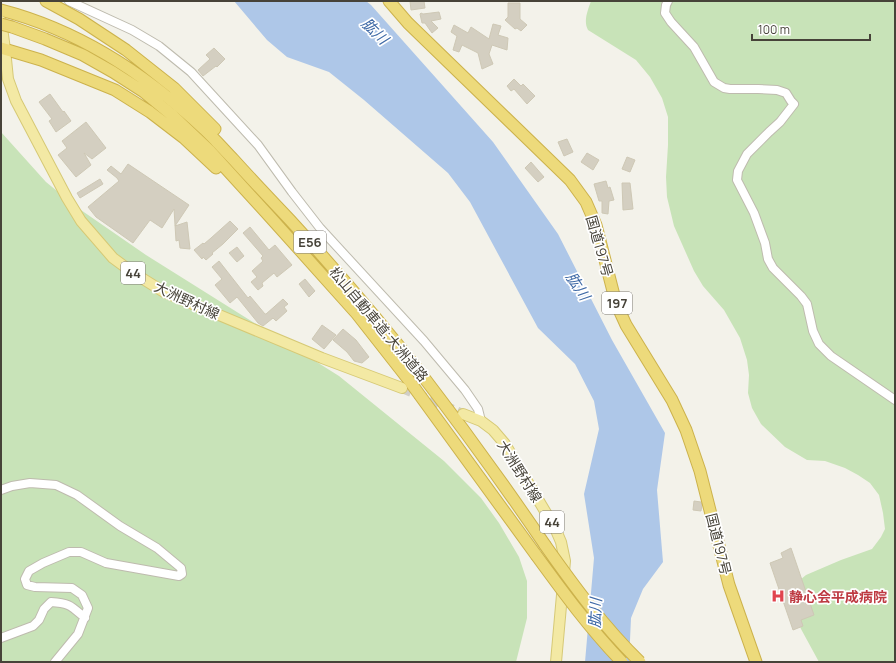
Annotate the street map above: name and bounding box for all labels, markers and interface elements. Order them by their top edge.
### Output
water label: 肱川 [357,13,395,50]
scale bar [752,16,870,42]
text: 100 m [758,21,790,38]
street label: 国道197号 [582,213,618,279]
road number: E56 [294,231,326,253]
road number: 44 [121,262,145,284]
street label: 松山自動車道;大洲道路 [325,263,433,385]
water label: 肱川 [561,268,596,306]
street label: 大洲野村線 [151,277,223,323]
road number: 197 [602,292,632,314]
street label: 大洲野村線 [493,436,547,506]
road number: 44 [540,511,564,533]
street label: 国道197号 [702,511,736,577]
place label: 静心会平成病院 [789,587,887,606]
hospital icon: 静心会平成病院 [770,588,786,604]
water label: 肱川 [584,595,606,629]

